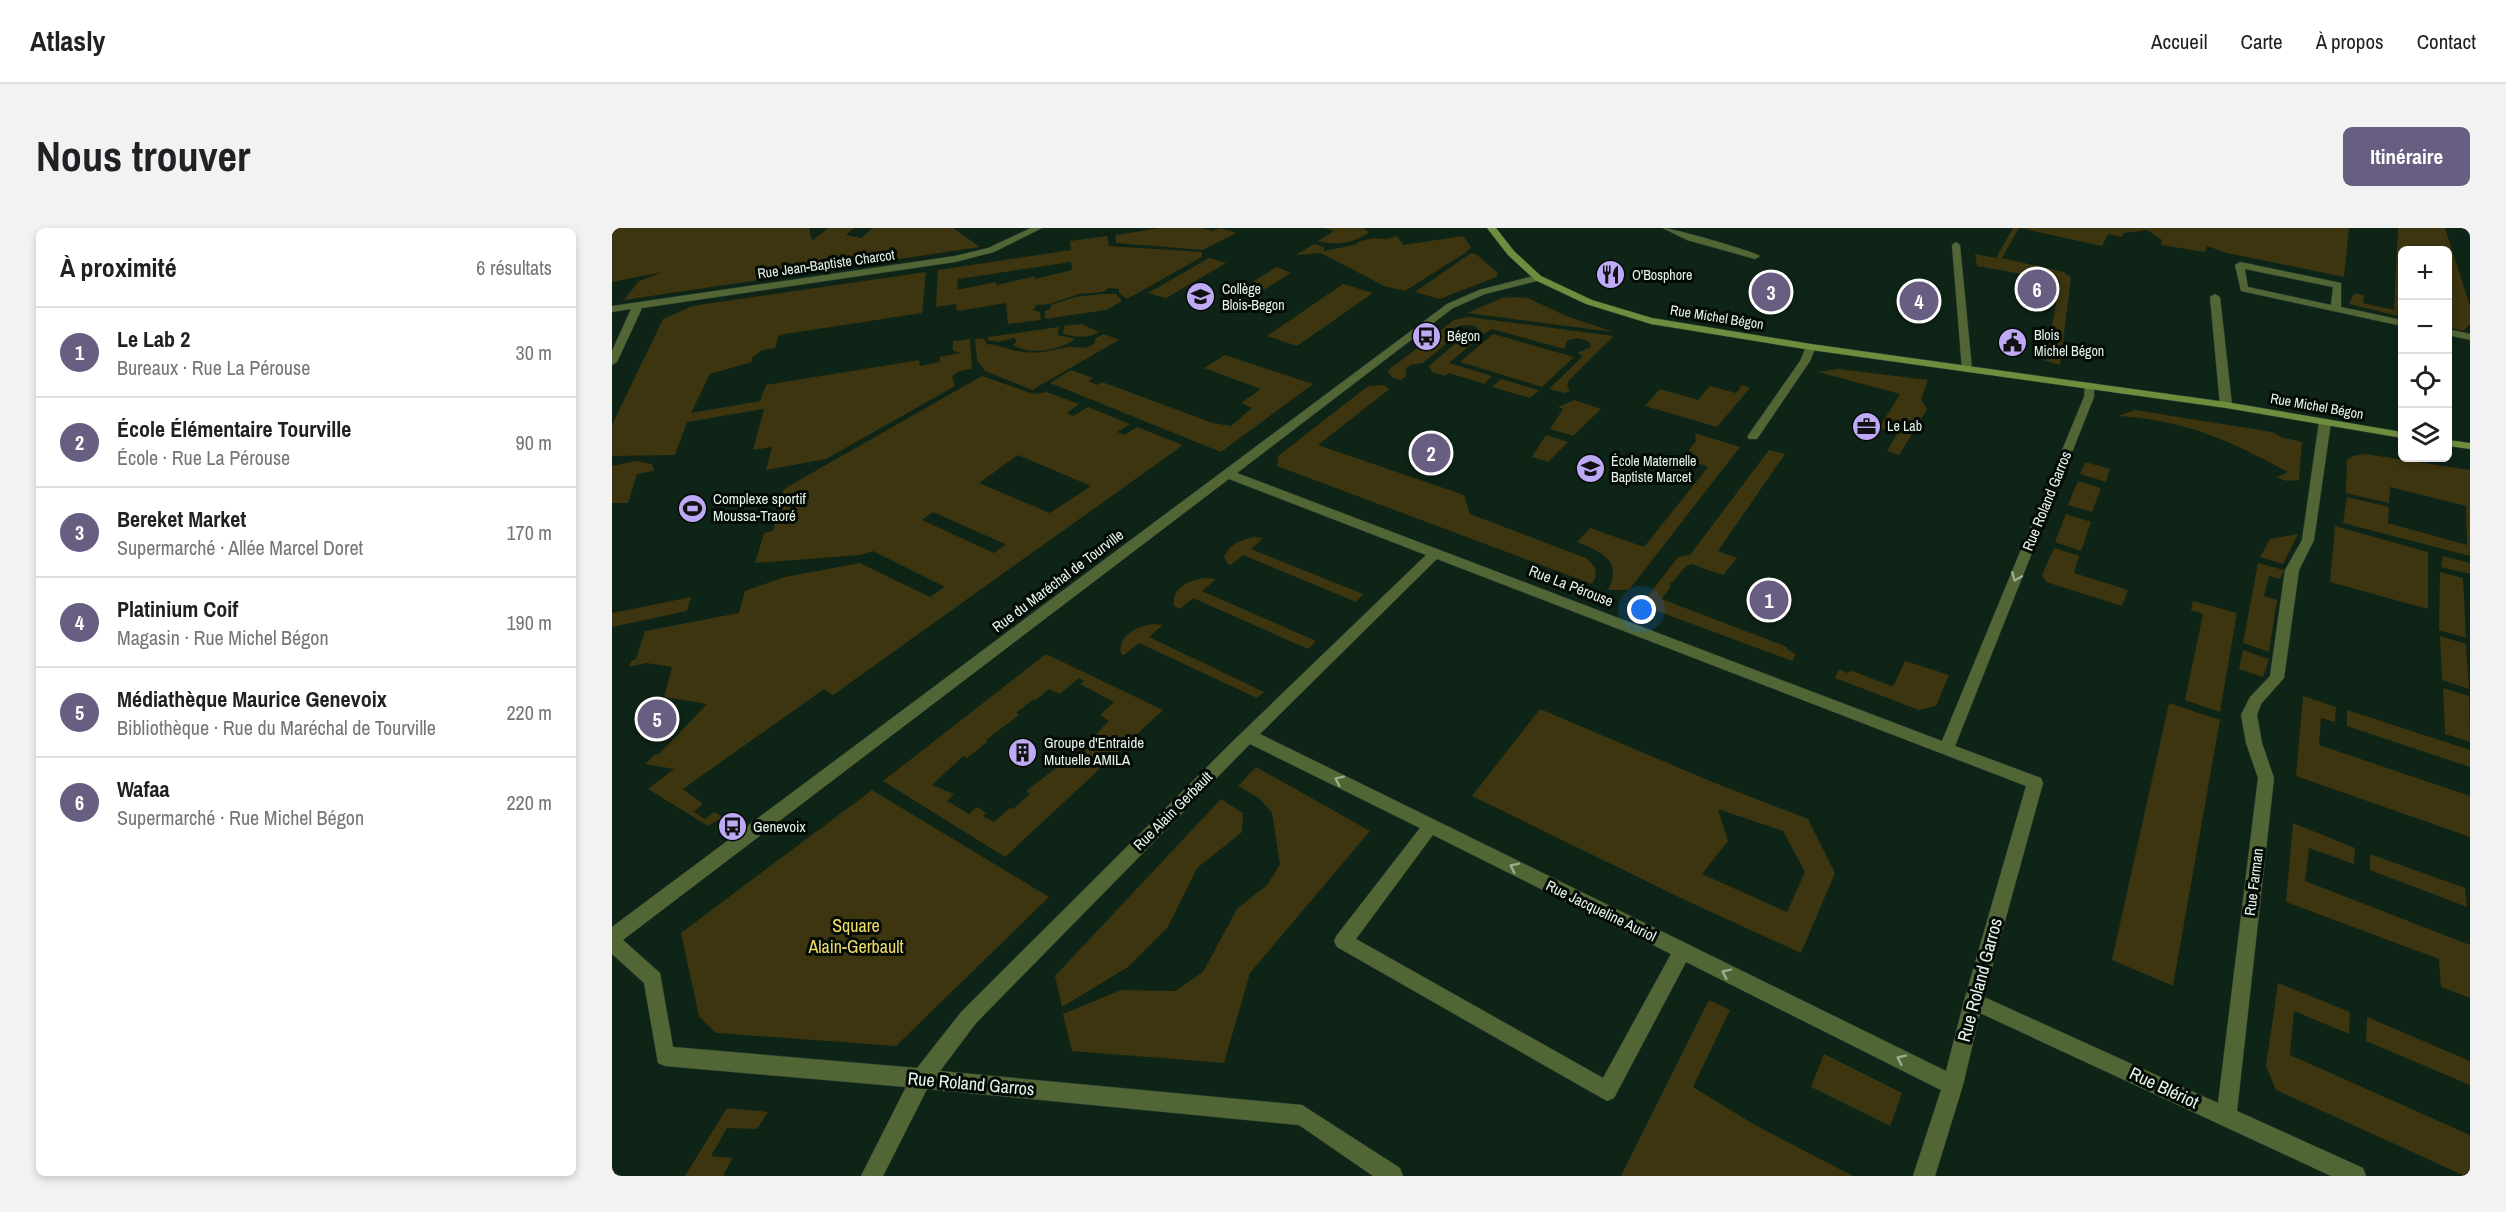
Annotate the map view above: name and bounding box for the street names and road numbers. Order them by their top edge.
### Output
street label: Rue Jean-Baptiste Charcot [756,245,896,283]
street label: Rue Michel Bégon [1669,301,1765,333]
street label: Rue Michel Bégon [2269,389,2365,423]
street label: Rue Roland Garros [2017,448,2076,554]
street label: Rue du Maréchal de Tourville [988,524,1128,637]
street label: Rue La Pérouse [1526,560,1617,611]
street label: Rue Alain Gerbault [1128,766,1217,855]
street label: Rue Farman [2239,847,2268,917]
street label: Rue Jacqueline Auriol [1543,875,1660,946]
street label: Rue Roland Garros [1951,915,2008,1045]
street label: Rue Blériot [2125,1061,2203,1114]
street label: Rue Roland Garros [907,1066,1035,1101]

